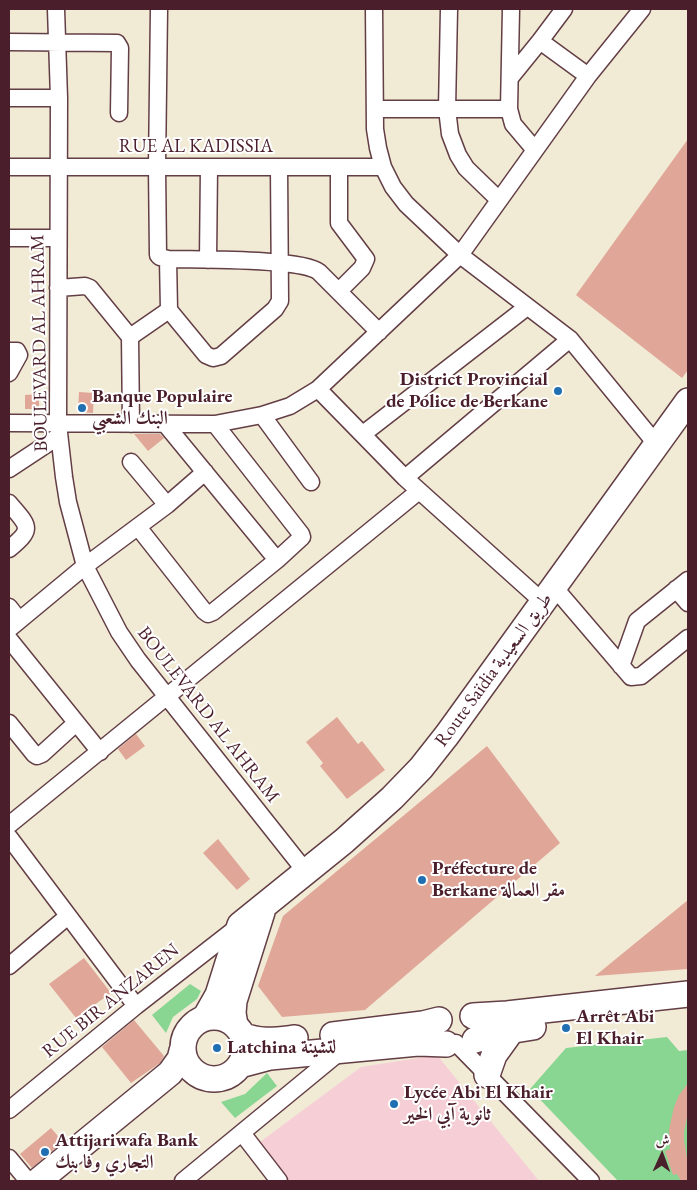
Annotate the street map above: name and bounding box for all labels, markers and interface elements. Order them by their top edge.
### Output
street label: RUE AL KADISSIA [119,136,273,158]
street label: BOULEVARD AL AHRAM [27,234,53,452]
place label: District Provincial de Police de Berkane [386,369,548,413]
marker: District Provincial de Police de Berkane [552,385,564,397]
place label: Banque Populaire البنك الشعبي [92,386,232,430]
marker: Banque Populaire البنك الشعبي [76,402,88,414]
street label: Route Saïdia طريق السعيدية [430,588,558,752]
street label: BOULEVARD AL AHRAM [132,622,284,808]
place label: Préfecture de Berkane مقر العمالة [432,858,565,902]
marker: Préfecture de Berkane مقر العمالة [416,874,428,886]
street label: RUE BIR ANZAREN [38,939,184,1063]
place label: Arrêt Abi El Khair [576,1006,654,1050]
marker: Arrêt Abi El Khair [560,1022,572,1034]
place label: Latchina لتشينة [227,1037,336,1059]
marker: Latchina لتشينة [211,1042,223,1054]
place label: Lycée Abi El Khair ثانوية آبي الخير [404,1082,553,1126]
marker: Lycée Abi El Khair ثانوية آبي الخير [388,1098,400,1110]
place label: Attijariwafa Bank التجاري وفا بنك [55,1130,198,1174]
north arrow [637,1130,687,1180]
text: ش [655,1131,670,1149]
marker: Attijariwafa Bank التجاري وفا بنك [39,1146,51,1158]

